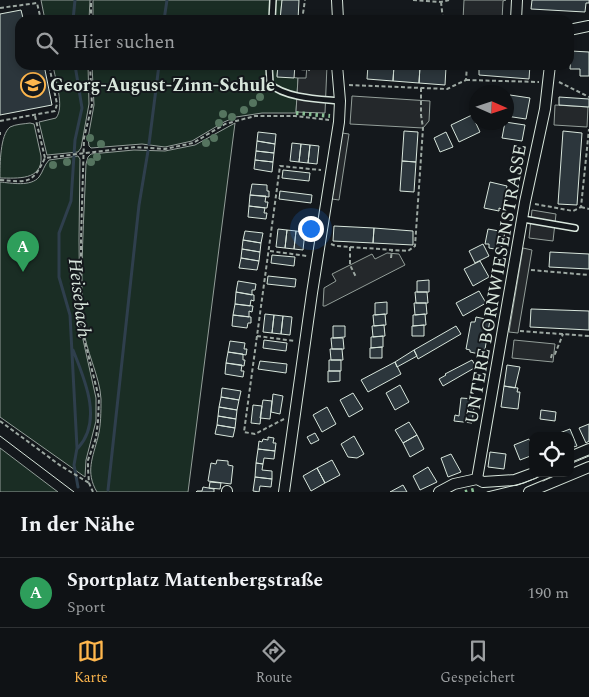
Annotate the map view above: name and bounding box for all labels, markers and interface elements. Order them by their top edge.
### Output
search box [15,15,574,70]
text: Hier suchen [73,28,175,57]
icon: search [33,29,61,57]
school or university icon: Georg-August-Zinn-Schule [20,72,46,98]
place label: Georg-August-Zinn-Schule [50,72,275,99]
north arrow [469,85,514,130]
street label: UNTERE BORNWIESENSTRASSE [458,142,534,426]
your location [298,216,324,242]
pin: A [7,231,39,272]
water label: Heisebach [60,257,98,340]
map controls [529,432,574,477]
button: locate [529,432,574,477]
text: In der Nähe [20,509,135,541]
text: Sportplatz Mattenbergstraße [67,566,323,595]
text: A [30,581,42,605]
text: 190 m [527,581,569,605]
text: Sport [67,595,105,619]
tab: Karte [74,637,108,688]
tab: Route [256,637,292,688]
tab: Gespeichert [440,637,515,688]

